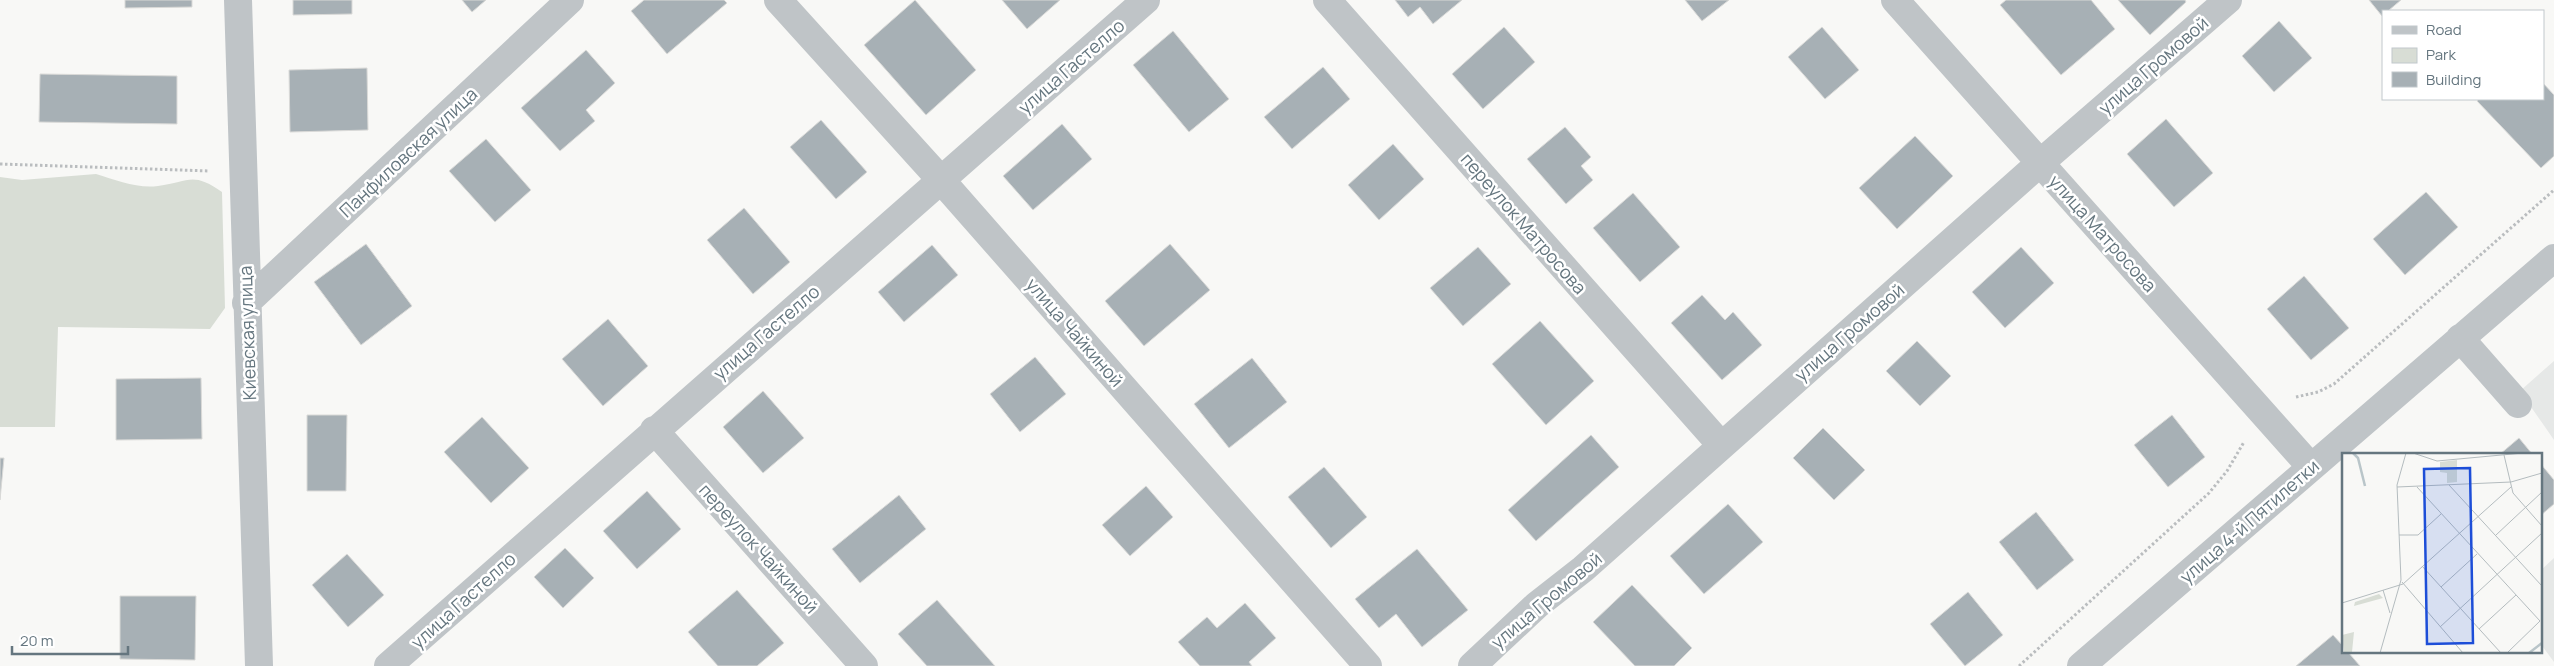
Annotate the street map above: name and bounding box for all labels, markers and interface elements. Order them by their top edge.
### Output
legend [2382,10,2544,100]
street label: улица Громовой [2093,11,2213,119]
street label: улица Гастелло [1013,13,1129,119]
text: Road [2426,19,2462,40]
text: Park [2426,44,2456,65]
text: Building [2426,69,2481,90]
street label: Панфиловская улица [334,82,482,222]
street label: переулок Матросова [1456,147,1592,299]
street label: улица Матросова [2044,169,2162,297]
street label: Киевская улица [233,265,261,401]
street label: улица Чайкиной [1021,272,1129,392]
street label: улица Громовой [1789,278,1909,386]
street label: улица Гастелло [708,279,824,385]
inset map [2342,453,2542,654]
street label: улица 4-й Пятилетки [2174,454,2324,588]
street label: переулок Чайкиной [694,478,824,618]
street label: улица Гастелло [405,546,521,654]
street label: улица Громовой [1485,546,1607,654]
scale bar [12,624,129,656]
text: 20 m [20,630,53,651]

